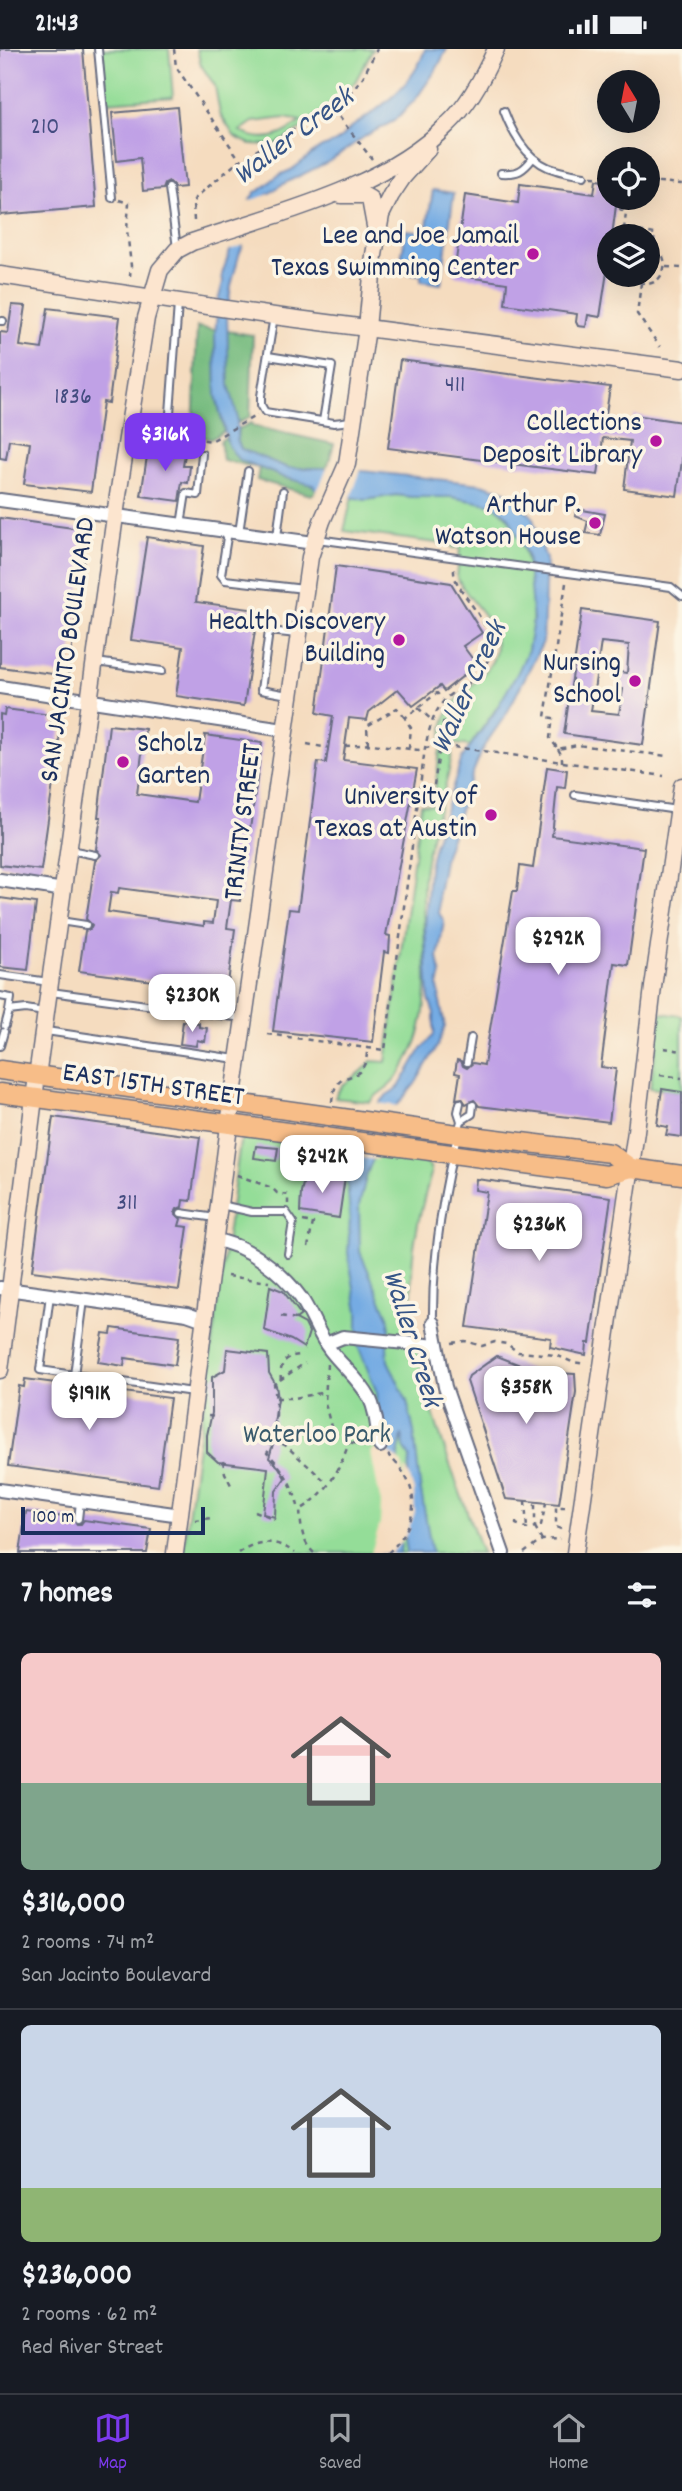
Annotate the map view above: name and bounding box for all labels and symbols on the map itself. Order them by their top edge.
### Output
north arrow [597,70,660,133]
water label: Waller Creek [226,77,367,198]
house number: 210 [31,111,59,145]
place label: Lee and Joe Jamail Texas Swimming Center [271,218,520,290]
marker: Lee and Joe Jamail Texas Swimming Center [525,246,541,262]
house number: 411 [445,369,465,403]
house number: 1836 [54,381,92,415]
place label: Collections Deposit Library [482,405,643,477]
pin: $316K [116,413,214,473]
marker: Collections Deposit Library [648,433,664,449]
place label: Arthur P. Watson House [435,487,581,559]
street label: SAN JACINTO BOULEVARD [32,515,108,785]
marker: Arthur P. Watson House [587,515,603,531]
place label: Health Discovery Building [208,604,386,676]
water label: Waller Creek [422,612,522,761]
marker: Health Discovery Building [391,632,407,648]
place label: Nursing School [543,645,621,717]
marker: Nursing School [627,673,643,689]
place label: Scholz Garten [137,726,210,798]
street label: TRINITY STREET [216,741,274,903]
marker: Scholz Garten [115,754,131,770]
place label: University of Texas at Austin [314,779,478,851]
marker: University of Texas at Austin [483,807,499,823]
pin: $292K [509,918,607,977]
pin: $230K [143,975,241,1034]
street label: EAST 15TH STREET [60,1054,246,1120]
pin: $242K [273,1135,371,1195]
house number: 311 [116,1187,138,1221]
pin: $236K [490,1203,588,1263]
water label: Waller Creek [369,1265,452,1415]
pin: $358K [477,1367,575,1426]
pin: $191K [40,1373,138,1432]
park label: Waterloo Park [243,1417,391,1457]
scale bar [21,1504,205,1536]

